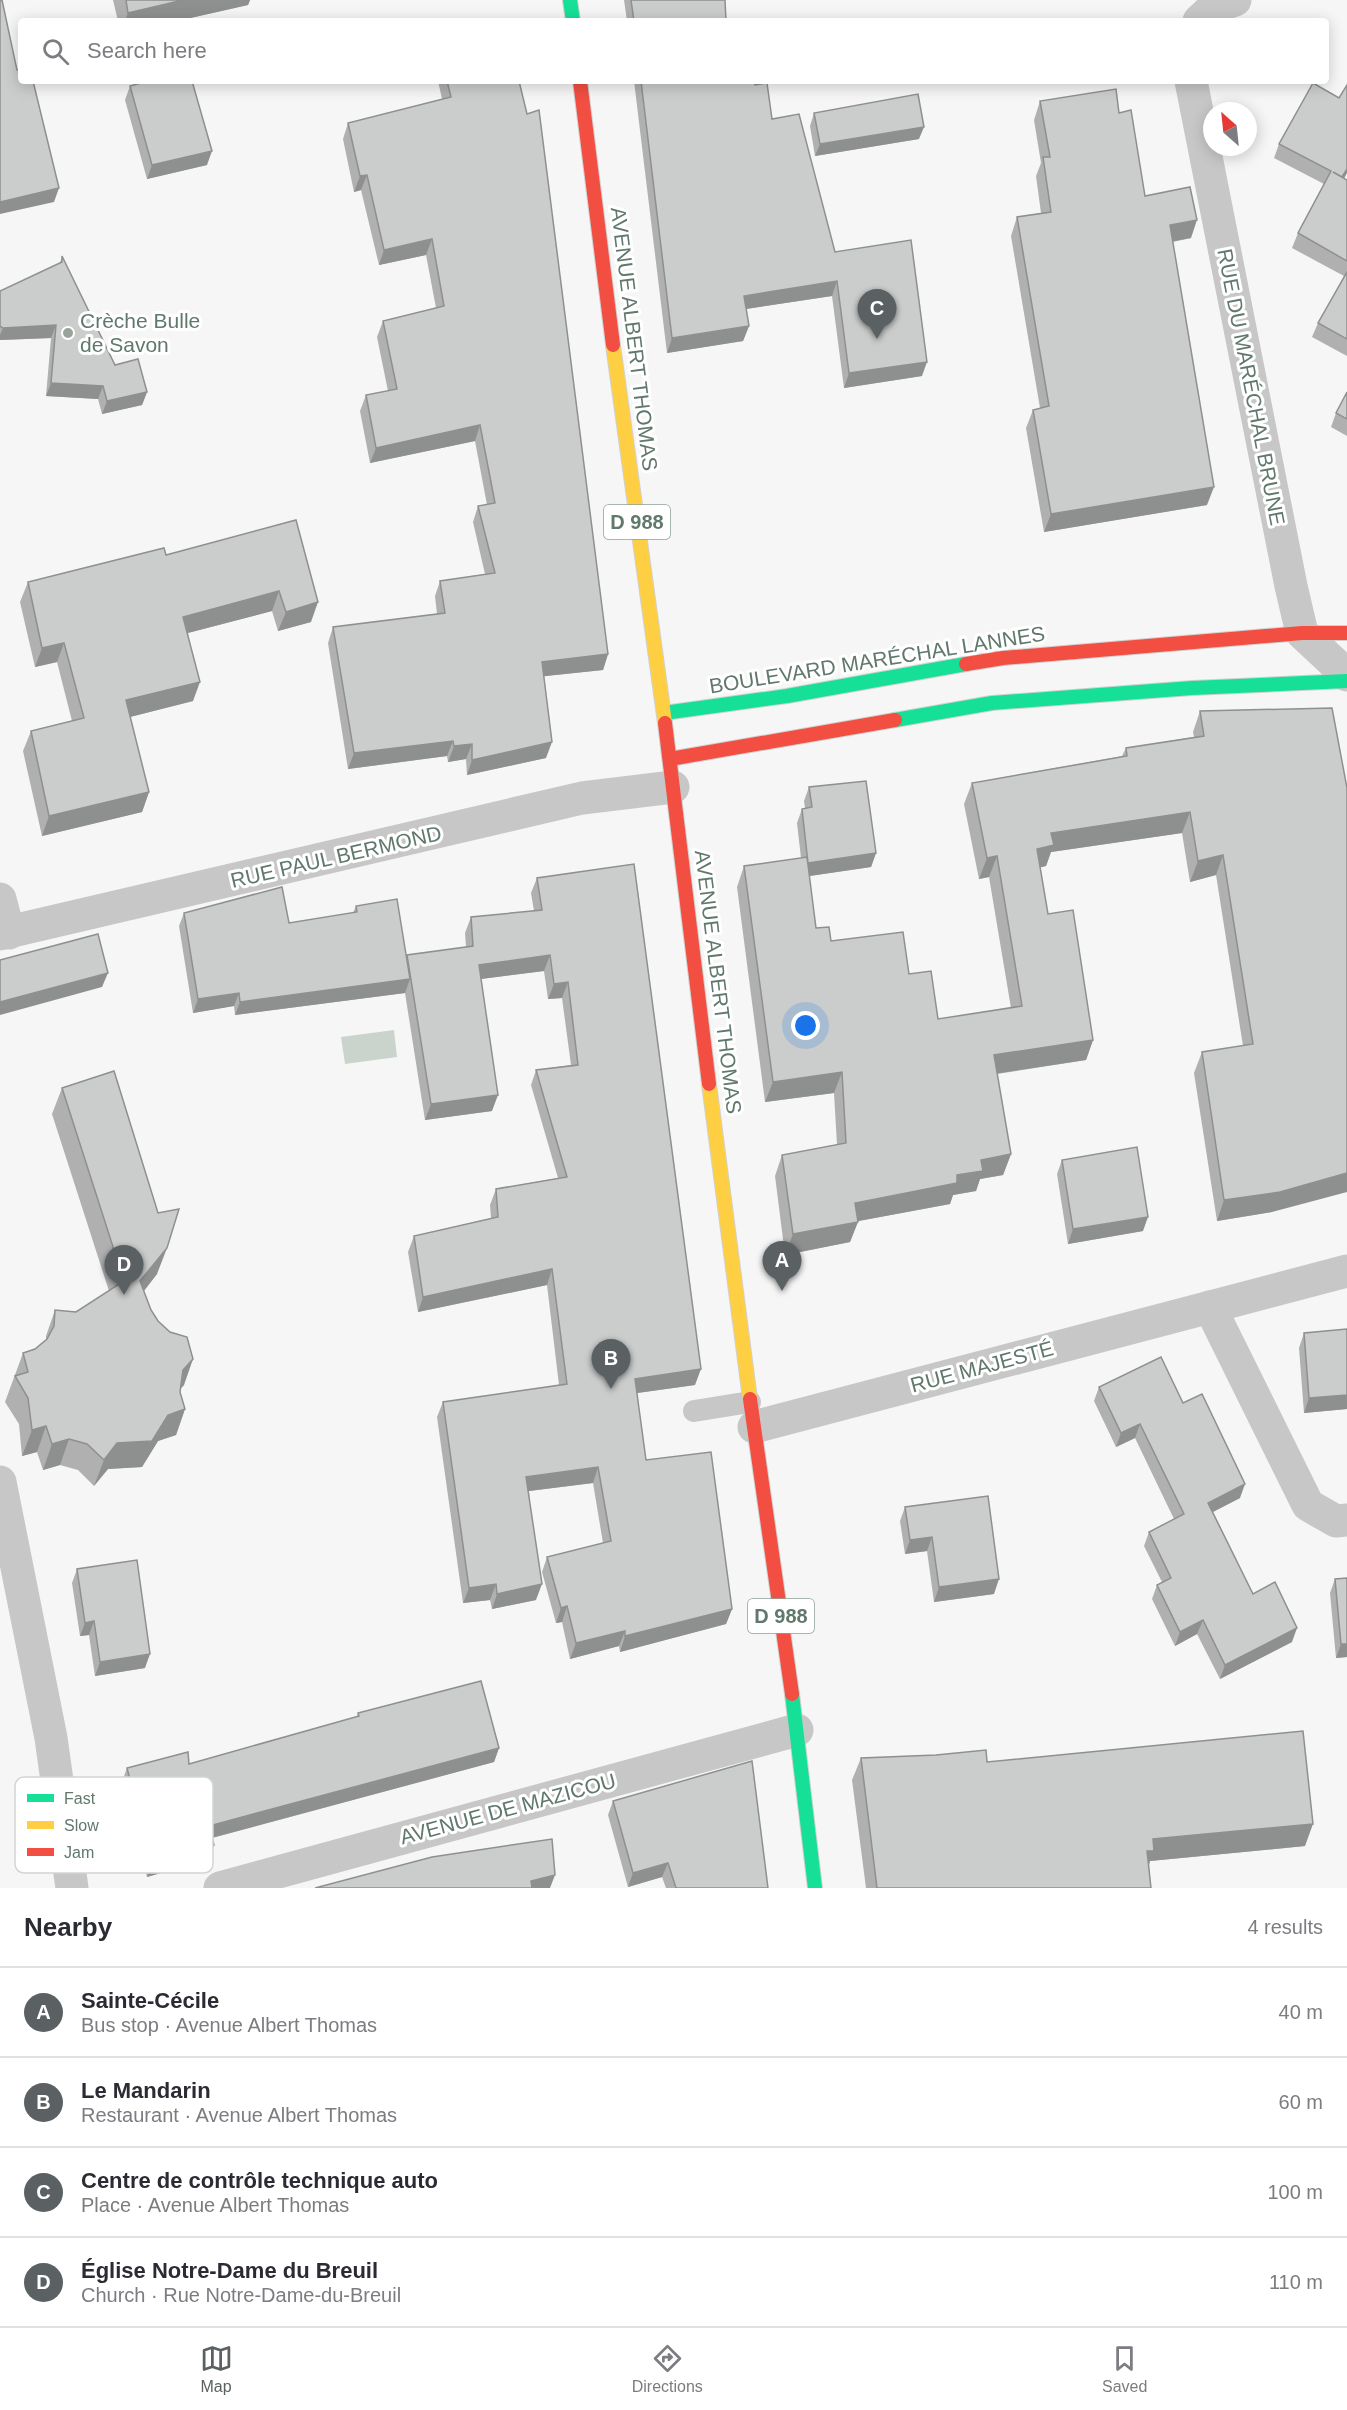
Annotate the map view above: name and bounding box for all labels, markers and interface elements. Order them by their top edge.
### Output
search box [18,18,1329,84]
icon: search [39,35,72,68]
text: Search here [87,38,207,63]
north arrow [1203,102,1257,156]
street label: AVENUE ALBERT THOMAS [607,206,662,472]
street label: RUE DU MARÉCHAL BRUNE [1213,247,1290,527]
pin: C [858,290,896,339]
place label: Crèche Bulle de Savon [80,309,200,356]
marker: Crèche Bulle de Savon [61,326,75,340]
road number: D 988 [604,505,670,539]
street label: BOULEVARD MARÉCHAL LANNES [707,622,1046,697]
street label: RUE PAUL BERMOND [228,821,444,892]
street label: AVENUE ALBERT THOMAS [691,849,746,1115]
your location [791,1011,820,1040]
pin: A [762,1242,802,1291]
pin: D [104,1246,144,1295]
street label: RUE MAJESTÉ [908,1336,1056,1397]
pin: B [592,1340,630,1389]
road number: D 988 [748,1599,814,1633]
street label: AVENUE DE MAZICOU [397,1769,618,1848]
legend [15,1777,213,1873]
text: Fast [64,1790,96,1807]
text: Slow [64,1817,99,1834]
text: Jam [64,1844,94,1861]
text: Nearby [24,1912,112,1942]
text: 4 results [1247,1916,1323,1938]
text: Sainte-Cécile [81,1988,219,2013]
text: A [36,2001,51,2023]
text: 40 m [1279,2001,1323,2023]
text: Bus stop · Avenue Albert Thomas [81,2014,377,2036]
text: Le Mandarin [81,2078,211,2103]
text: B [36,2091,51,2113]
text: 60 m [1279,2091,1323,2113]
text: Restaurant · Avenue Albert Thomas [81,2104,397,2126]
text: Centre de contrôle technique auto [81,2168,438,2193]
text: C [36,2181,51,2203]
text: 100 m [1267,2181,1323,2203]
text: Place · Avenue Albert Thomas [81,2194,349,2216]
text: Église Notre-Dame du Breuil [81,2258,378,2283]
text: D [36,2271,51,2293]
text: 110 m [1269,2271,1323,2293]
text: Church · Rue Notre-Dame-du-Breuil [81,2284,401,2306]
tab: Map [200,2342,233,2396]
tab: Directions [632,2342,703,2396]
tab: Saved [1102,2342,1147,2396]

